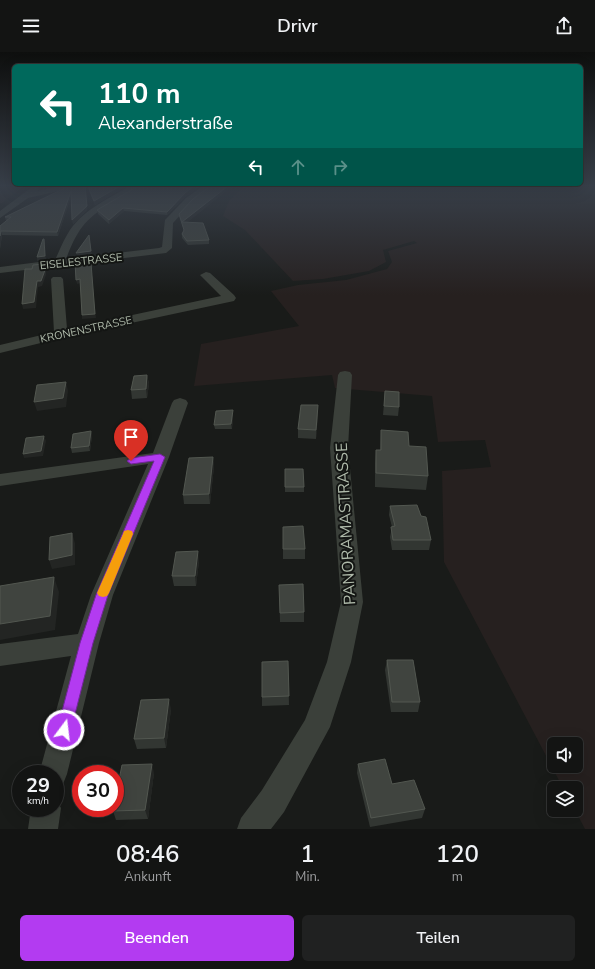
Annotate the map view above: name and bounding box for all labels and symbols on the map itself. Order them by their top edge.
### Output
street label: EISELESTRASSE [39,250,123,273]
street label: KRONENSTRASSE [39,312,133,347]
pin [114,420,148,461]
street label: PANORAMASTRASSE [331,442,361,606]
position arrow [43,709,85,751]
speed limit sign: 30 [72,765,124,817]

